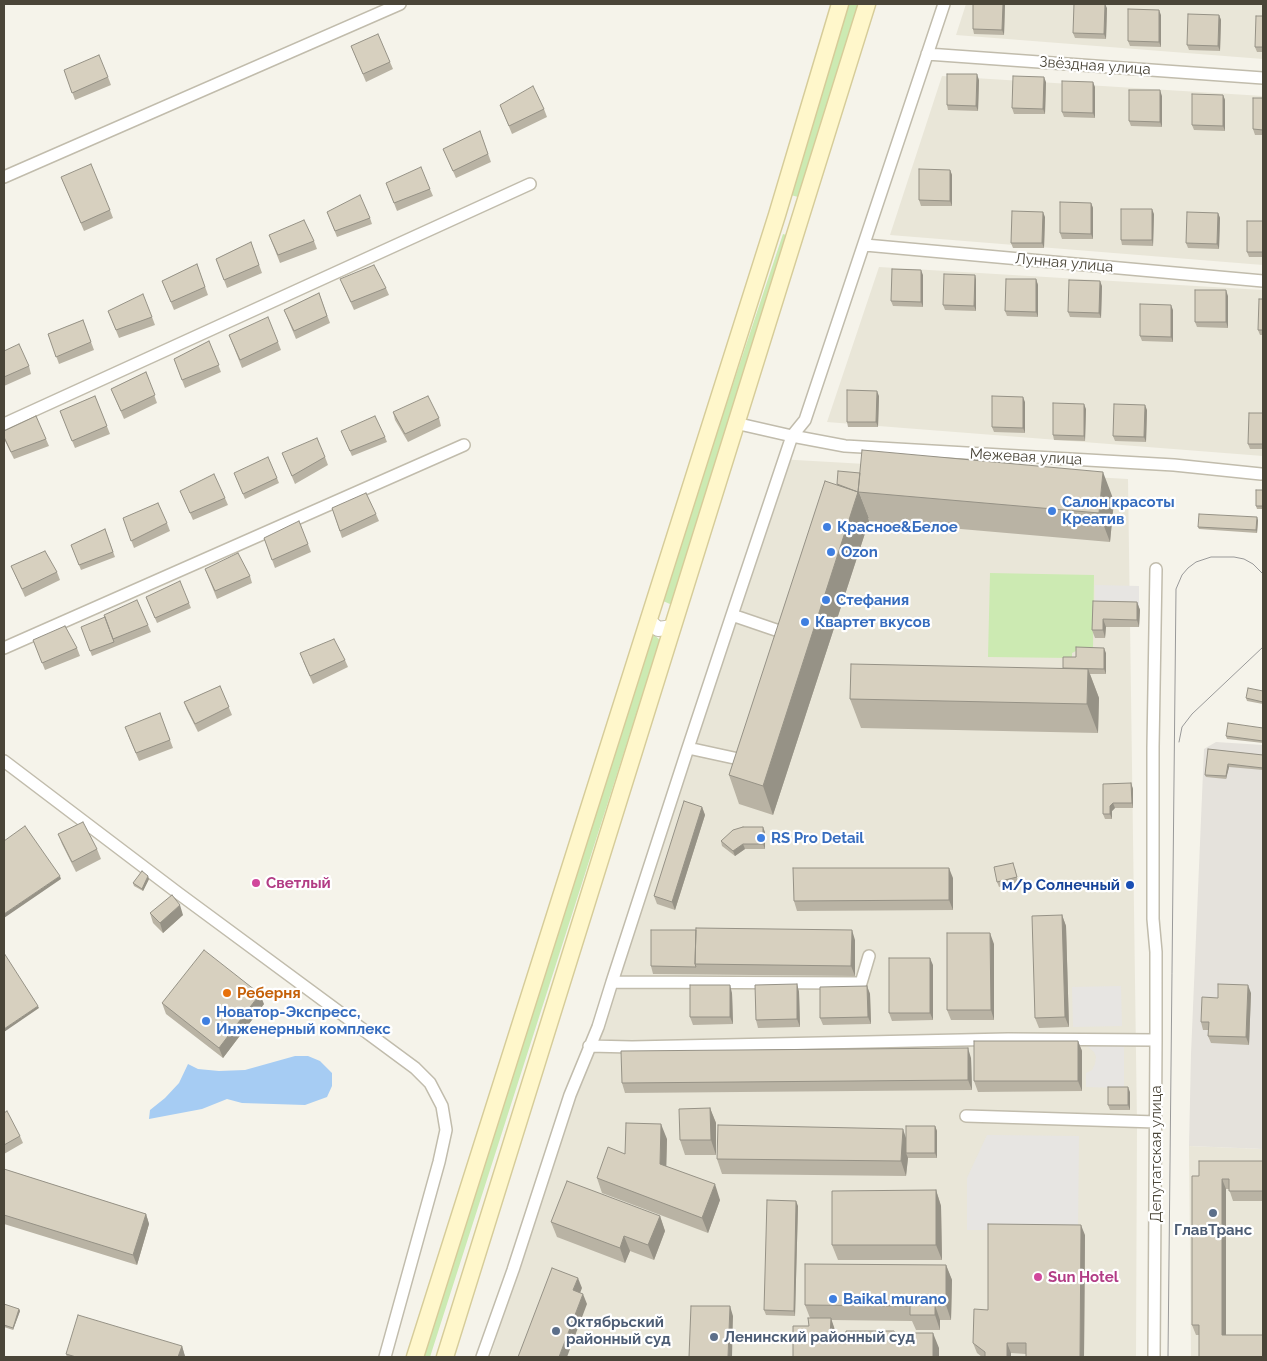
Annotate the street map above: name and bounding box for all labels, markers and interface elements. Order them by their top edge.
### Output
street label: Звёздная улица [1039,53,1151,79]
street label: Лунная улица [1014,250,1114,276]
street label: Межевая улица [969,445,1083,469]
place label: Салон красоты Креатив [1062,493,1175,528]
marker: Салон красоты Креатив [1046,505,1058,517]
place label: Красное&Белое [837,518,958,536]
marker: Красное&Белое [821,521,833,533]
place label: Ozon [841,543,878,561]
marker: Ozon [825,546,837,558]
place label: Стефания [836,591,909,609]
marker: Стефания [820,594,832,606]
place label: Квартет вкусов [815,613,930,631]
marker: Квартет вкусов [799,616,811,628]
place label: RS Pro Detail [771,829,864,847]
marker: RS Pro Detail [755,832,767,844]
place label: Светлый [266,874,331,892]
place label: м/р Солнечный [1002,876,1120,894]
marker: Светлый [250,877,262,889]
marker: м/р Солнечный [1124,879,1136,891]
place label: Реберня [237,984,301,1002]
marker: Реберня [221,987,233,999]
place label: Новатор-Экспресс, Инженерный комплекс [216,1003,391,1038]
marker: Новатор-Экспресс, Инженерный комплекс [200,1015,212,1027]
street label: Депутатская улица [1147,1085,1165,1223]
marker: ГлавТранс [1207,1207,1219,1219]
place label: ГлавТранс [1174,1221,1252,1239]
place label: Sun Hotel [1048,1268,1118,1286]
marker: Sun Hotel [1032,1271,1044,1283]
place label: Baikal murano [843,1290,947,1308]
marker: Baikal murano [827,1293,839,1305]
place label: Октябрьский районный суд [566,1313,671,1348]
marker: Октябрьский районный суд [550,1325,562,1337]
place label: Ленинский районный суд [724,1328,915,1346]
marker: Ленинский районный суд [708,1331,720,1343]

